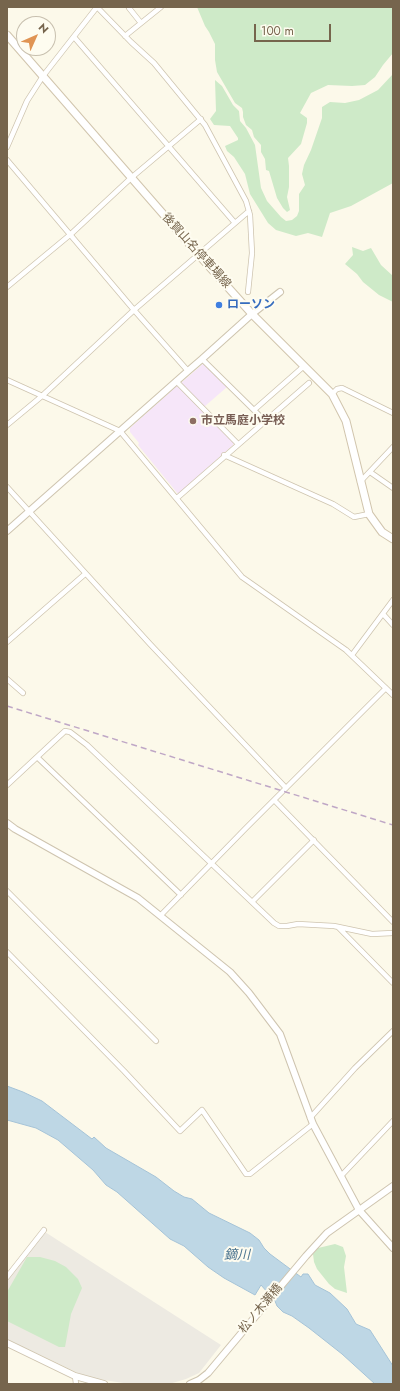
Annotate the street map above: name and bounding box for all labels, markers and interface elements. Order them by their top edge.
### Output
north arrow [16,16,56,56]
scale bar [256,16,333,42]
text: N [35,19,53,37]
text: 100 m [261,22,294,40]
street label: 後賀山名停車場線 [159,211,233,291]
place label: ローソン [227,298,275,312]
marker: ローソン [214,300,224,310]
place label: 市立馬庭小学校 [201,414,285,428]
marker: 市立馬庭小学校 [188,416,198,426]
water label: 鏑川 [224,1248,250,1264]
street label: 松ノ木瀬橋 [236,1281,286,1337]

